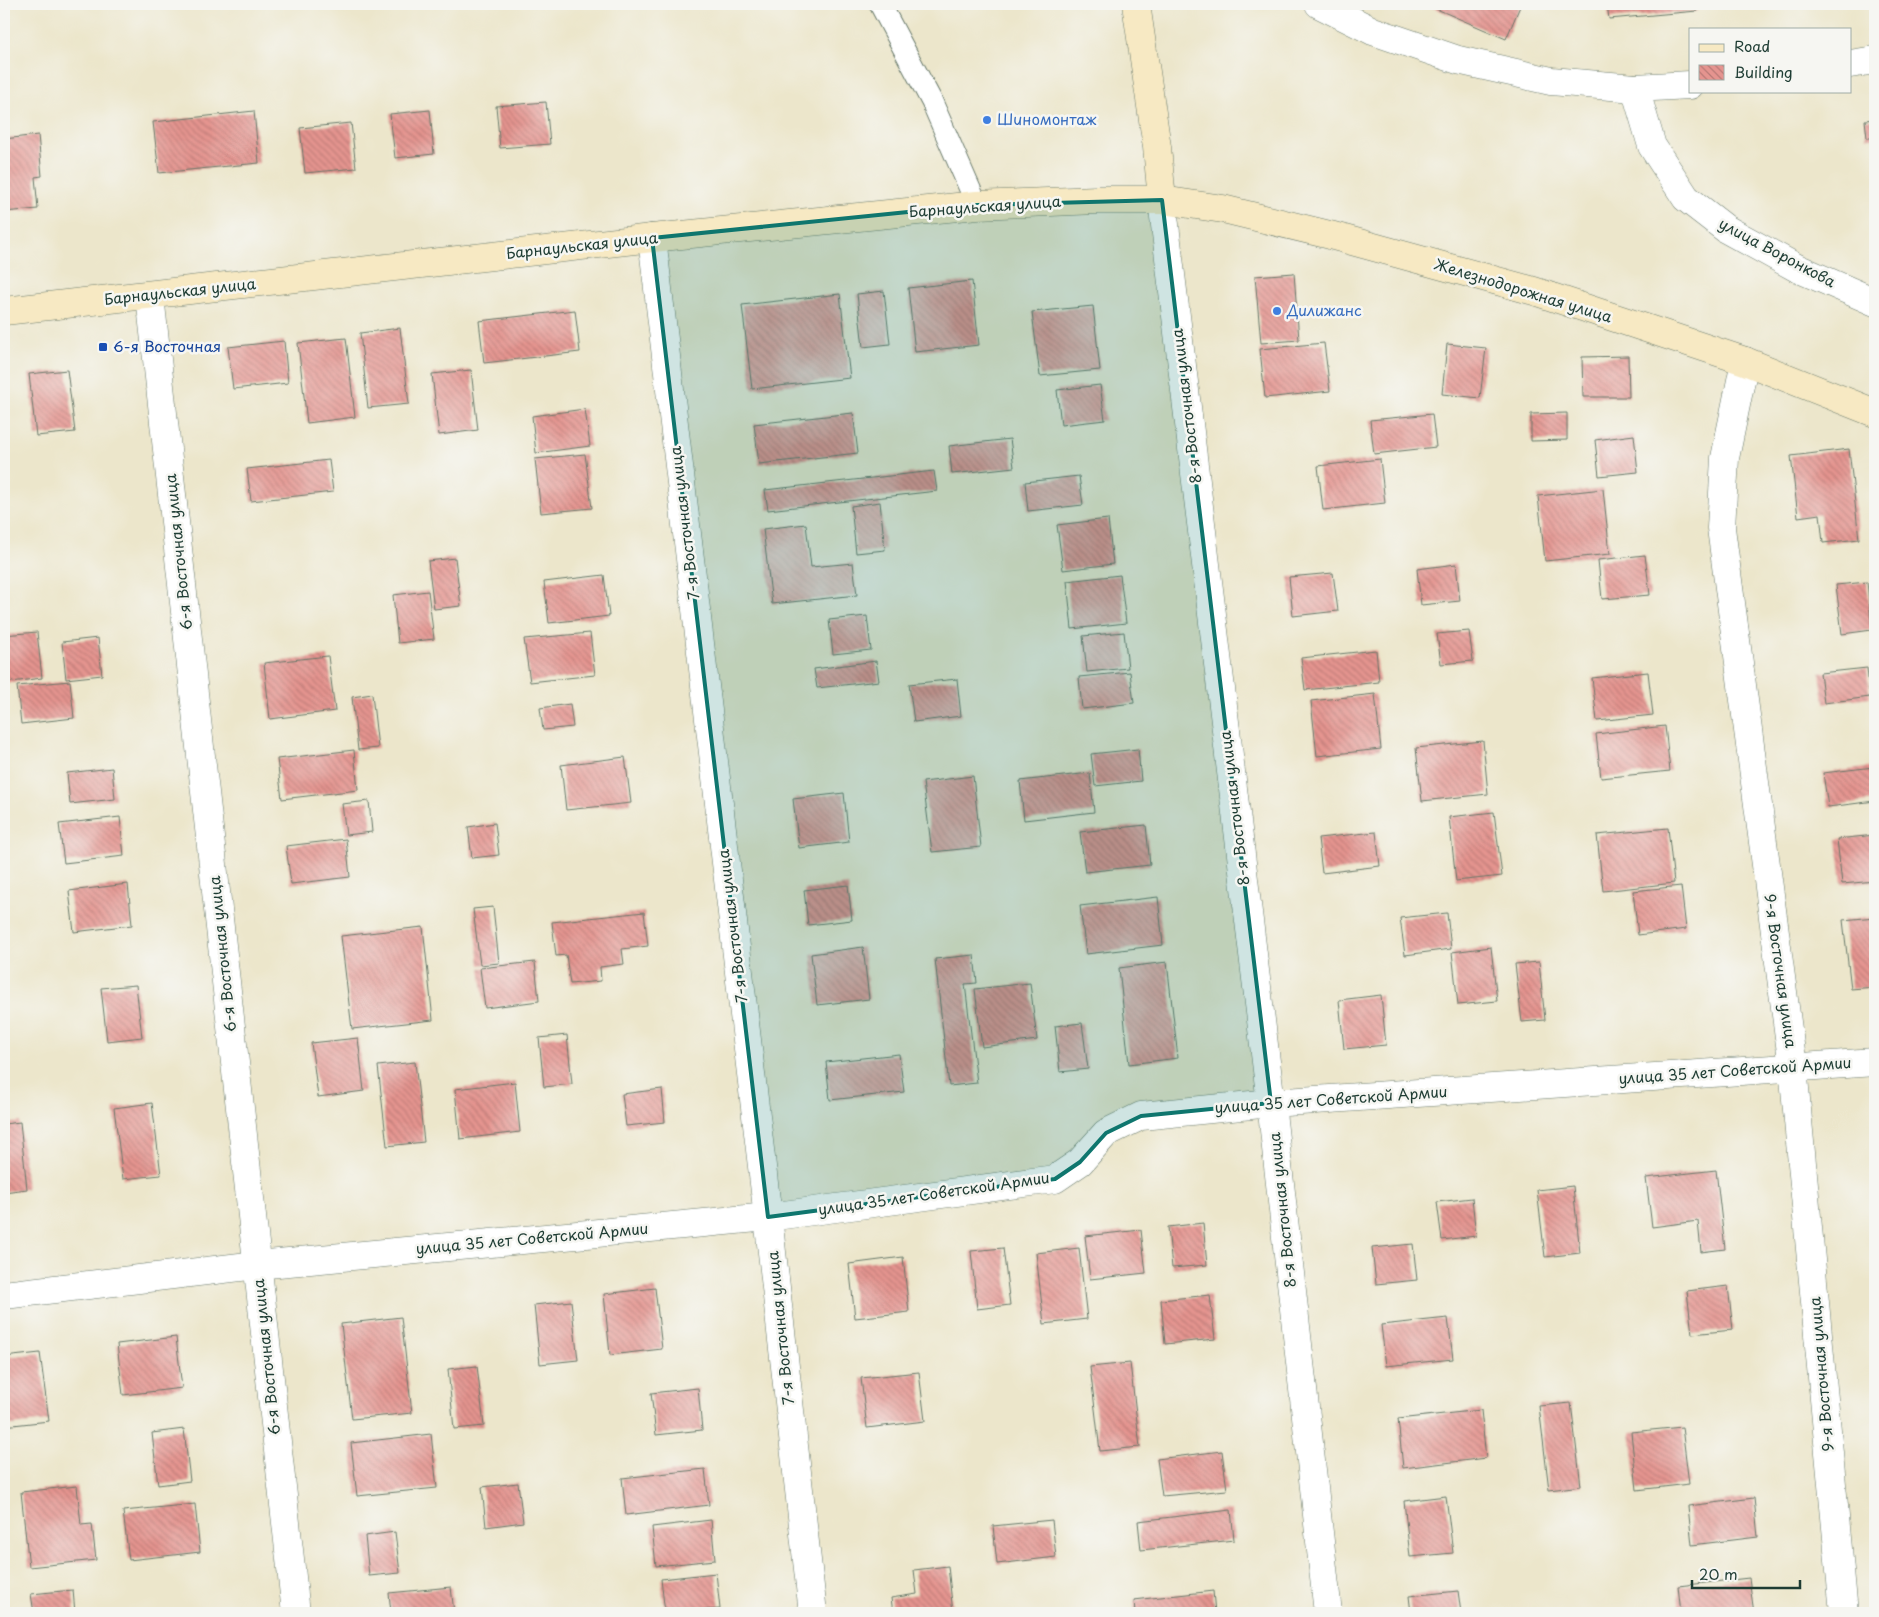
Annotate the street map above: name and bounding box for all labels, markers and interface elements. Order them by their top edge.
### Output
legend [1689,28,1852,92]
text: Road [1734,34,1770,57]
text: Building [1734,60,1793,83]
place label: Шиномонтаж [997,107,1096,130]
marker: Шиномонтаж [981,114,993,126]
street label: Барнаульская улица [908,189,1062,222]
street label: улица Воронкова [1715,211,1841,293]
street label: Барнаульская улица [505,225,659,264]
street label: Железнодорожная улица [1432,252,1616,328]
street label: Барнаульская улица [103,271,257,310]
place label: Дилижанс [1286,298,1362,321]
marker: Дилижанс [1271,305,1283,317]
street label: 8-я Восточная улица [1165,327,1206,485]
place label: 6-я Восточная [113,334,221,357]
marker: 6-я Восточная [97,341,109,353]
street label: 7-я Восточная улица [663,445,704,601]
street label: 6-я Восточная улица [158,472,197,631]
street label: 8-я Восточная улица [1213,729,1254,887]
street label: 7-я Восточная улица [711,848,752,1004]
street label: 6-я Восточная улица [202,874,241,1033]
street label: 9-я Восточная улица [1759,892,1804,1050]
street label: улица 35 лет Советской Армии [1618,1050,1852,1089]
street label: улица 35 лет Советской Армии [1214,1079,1448,1118]
street label: 8-я Восточная улица [1262,1131,1301,1289]
street label: улица 35 лет Советской Армии [817,1165,1051,1220]
street label: улица 35 лет Советской Армии [415,1216,649,1259]
street label: 7-я Восточная улица [760,1250,799,1406]
street label: 6-я Восточная улица [246,1277,285,1436]
street label: 9-я Восточная улица [1802,1295,1839,1452]
scale bar [1692,1557,1799,1589]
text: 20 m [1699,1562,1738,1585]

